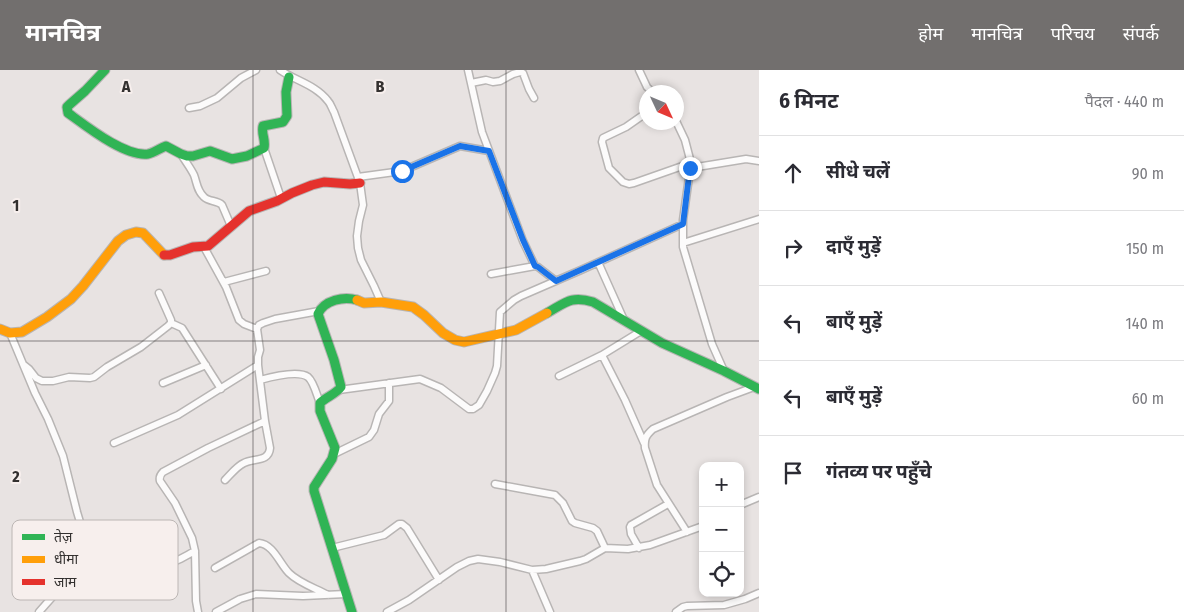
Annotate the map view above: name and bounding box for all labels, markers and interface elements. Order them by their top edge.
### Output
text: मानचित्र [25,19,101,47]
text: होम [918,23,943,45]
text: मानचित्र [971,23,1023,45]
text: परिचय [1051,23,1095,45]
text: संपर्क [1123,23,1159,45]
text: A [121,77,131,96]
text: B [376,77,385,96]
north arrow [639,85,684,130]
text: 6 मिनट [779,88,838,114]
text: पैदल · 440 m [1085,92,1164,111]
route end [679,157,702,180]
icon: ahead [779,159,807,187]
route start [391,160,414,183]
text: सीधे चलें [826,160,890,183]
text: 90 m [1132,164,1164,183]
text: 1 [13,196,19,215]
icon: right [779,234,807,262]
text: दाएँ मुड़ें [826,235,881,258]
text: 150 m [1126,239,1164,258]
icon: left [779,309,807,337]
text: बाएँ मुड़ें [826,310,882,333]
text: 140 m [1126,314,1164,333]
icon: left [779,384,807,412]
text: बाएँ मुड़ें [826,385,882,408]
text: 60 m [1132,389,1164,408]
icon: arrive [779,459,807,487]
text: गंतव्य पर पहुँचे [826,460,932,483]
map controls [699,462,744,597]
button: + [699,462,744,507]
text: 2 [11,467,20,486]
button: − [699,507,744,552]
legend [12,520,178,600]
text: तेज़ [54,528,73,546]
text: धीमा [54,551,79,568]
button: locate [699,552,744,597]
text: जाम [54,574,77,591]

